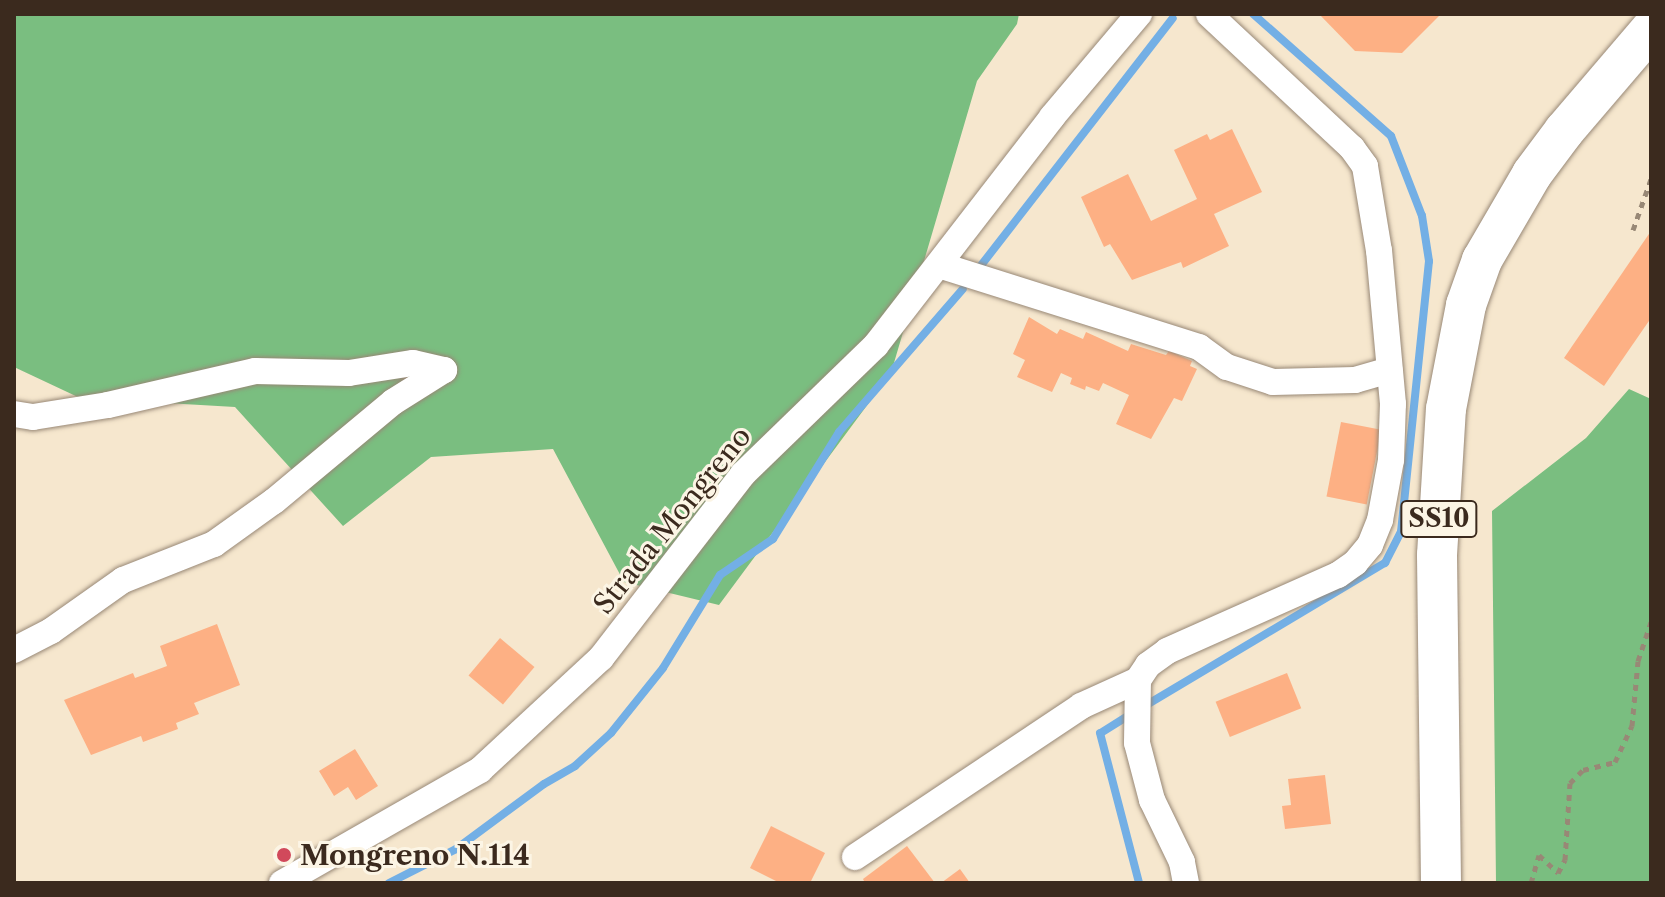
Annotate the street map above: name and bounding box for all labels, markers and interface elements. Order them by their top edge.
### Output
street label: Strada Mongreno [586,420,758,620]
road number: SS10 [1399,497,1479,541]
place label: Mongreno N.114 [300,838,530,872]
marker: Mongreno N.114 [275,846,293,864]

